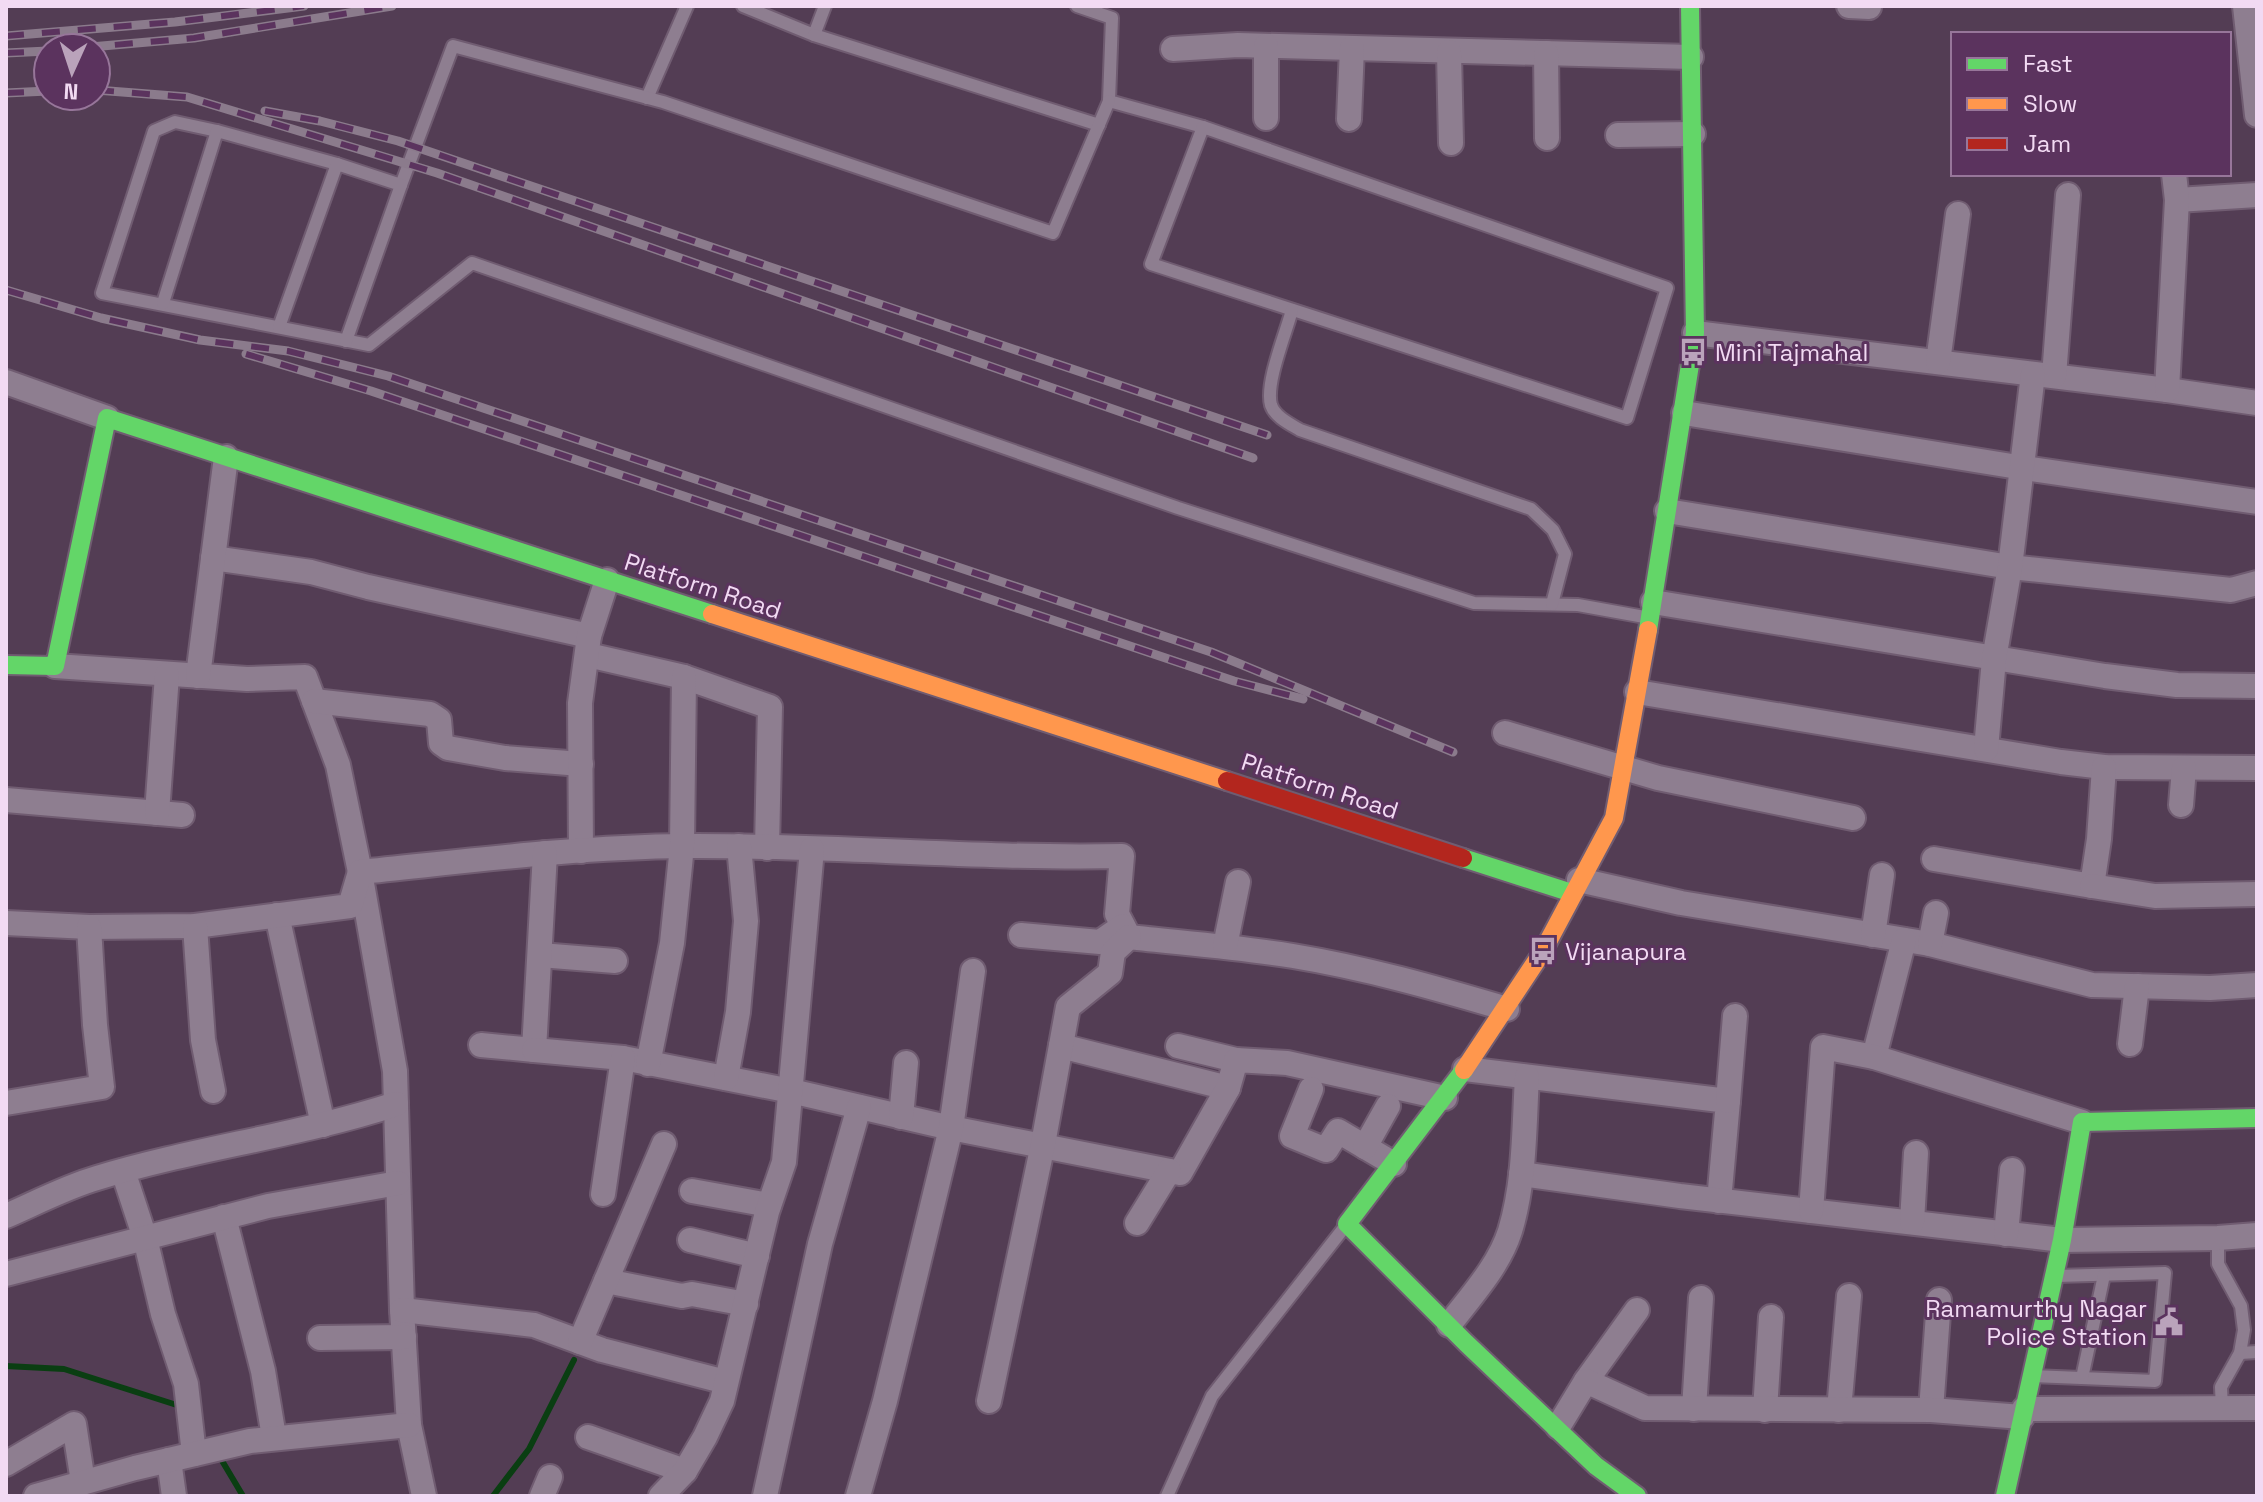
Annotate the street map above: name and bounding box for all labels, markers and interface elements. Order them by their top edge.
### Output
north arrow [32,32,112,112]
legend [1951,32,2231,176]
text: Fast [2023,48,2073,79]
text: N [63,78,79,106]
text: Slow [2023,88,2077,119]
text: Jam [2023,128,2071,159]
bus stop icon: Mini Tajmahal [1678,337,1708,367]
place label: Mini Tajmahal [1715,337,1868,368]
street label: Platform Road [621,546,785,626]
street label: Platform Road [1238,746,1402,826]
bus stop icon: Vijanapura [1528,936,1558,966]
place label: Vijanapura [1565,936,1687,967]
place label: Ramamurthy Nagar Police Station [1925,1293,2147,1352]
public building icon: Ramamurthy Nagar Police Station [2154,1307,2184,1337]

